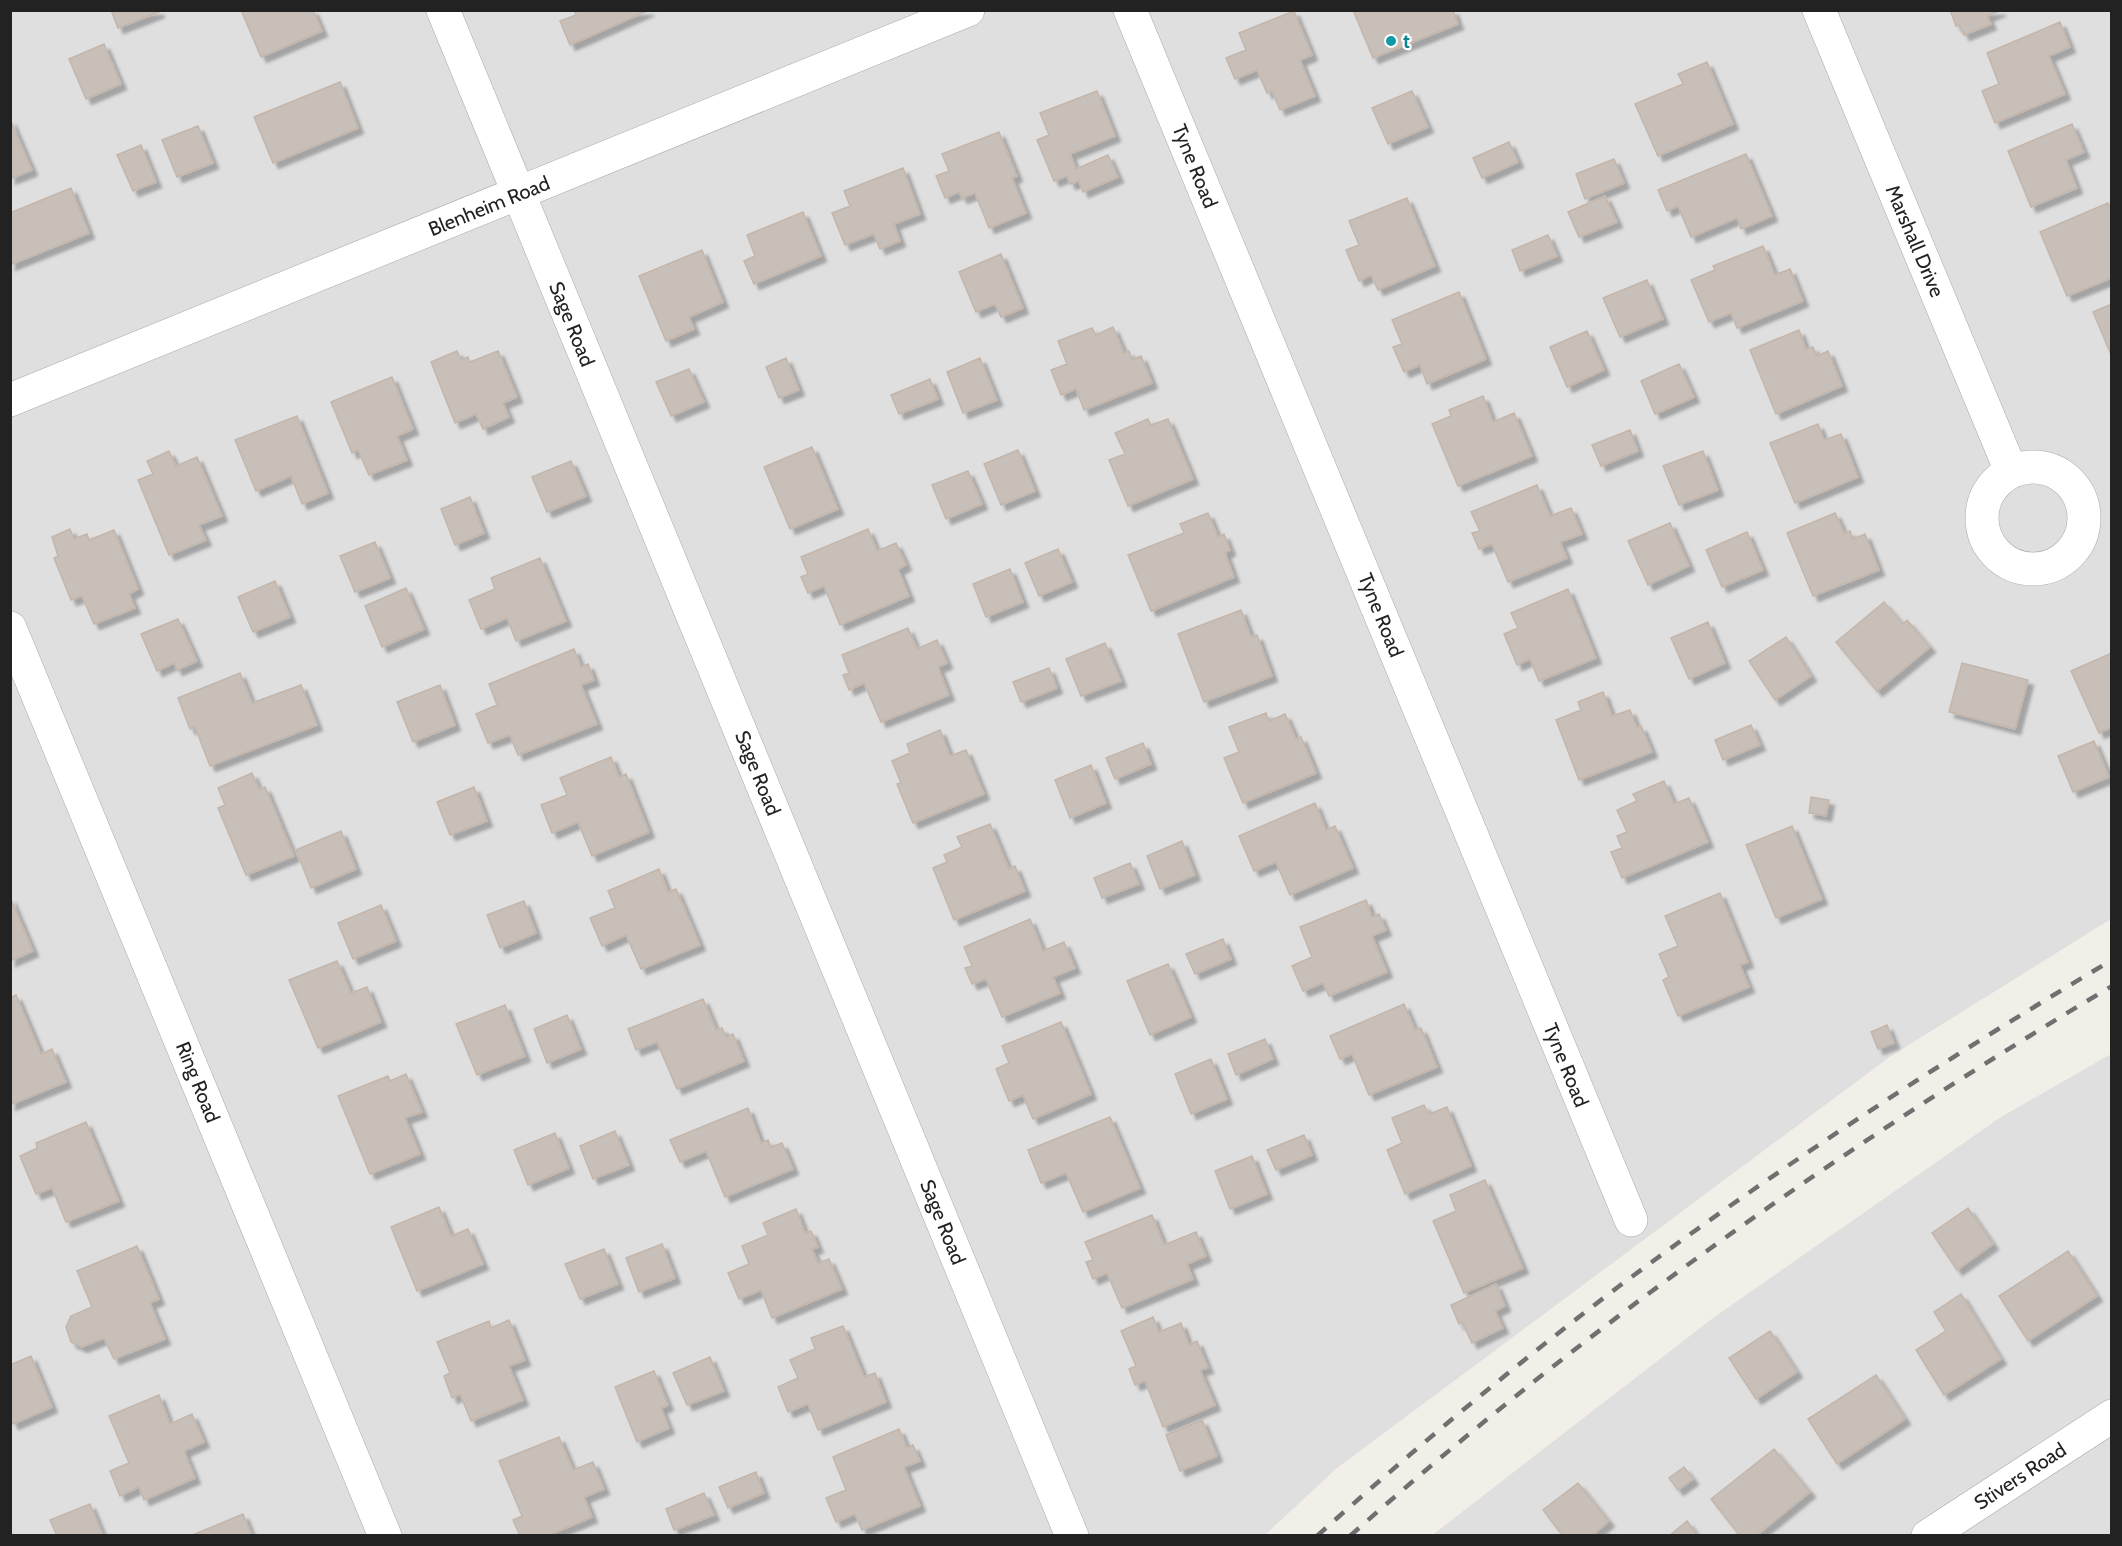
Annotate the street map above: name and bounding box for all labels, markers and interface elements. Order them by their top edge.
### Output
place label: t [1403,29,1410,53]
marker: t [1384,34,1398,48]
street label: Tyne Road [1167,121,1223,211]
street label: Blenheim Road [425,171,553,241]
street label: Marshall Drive [1881,181,1949,301]
street label: Sage Road [544,278,600,370]
street label: Tyne Road [1353,570,1409,660]
street label: Sage Road [730,727,786,819]
street label: Tyne Road [1538,1020,1594,1110]
street label: Ring Road [171,1038,225,1126]
street label: Sage Road [915,1176,971,1268]
street label: Stivers Road [1970,1437,2070,1515]

